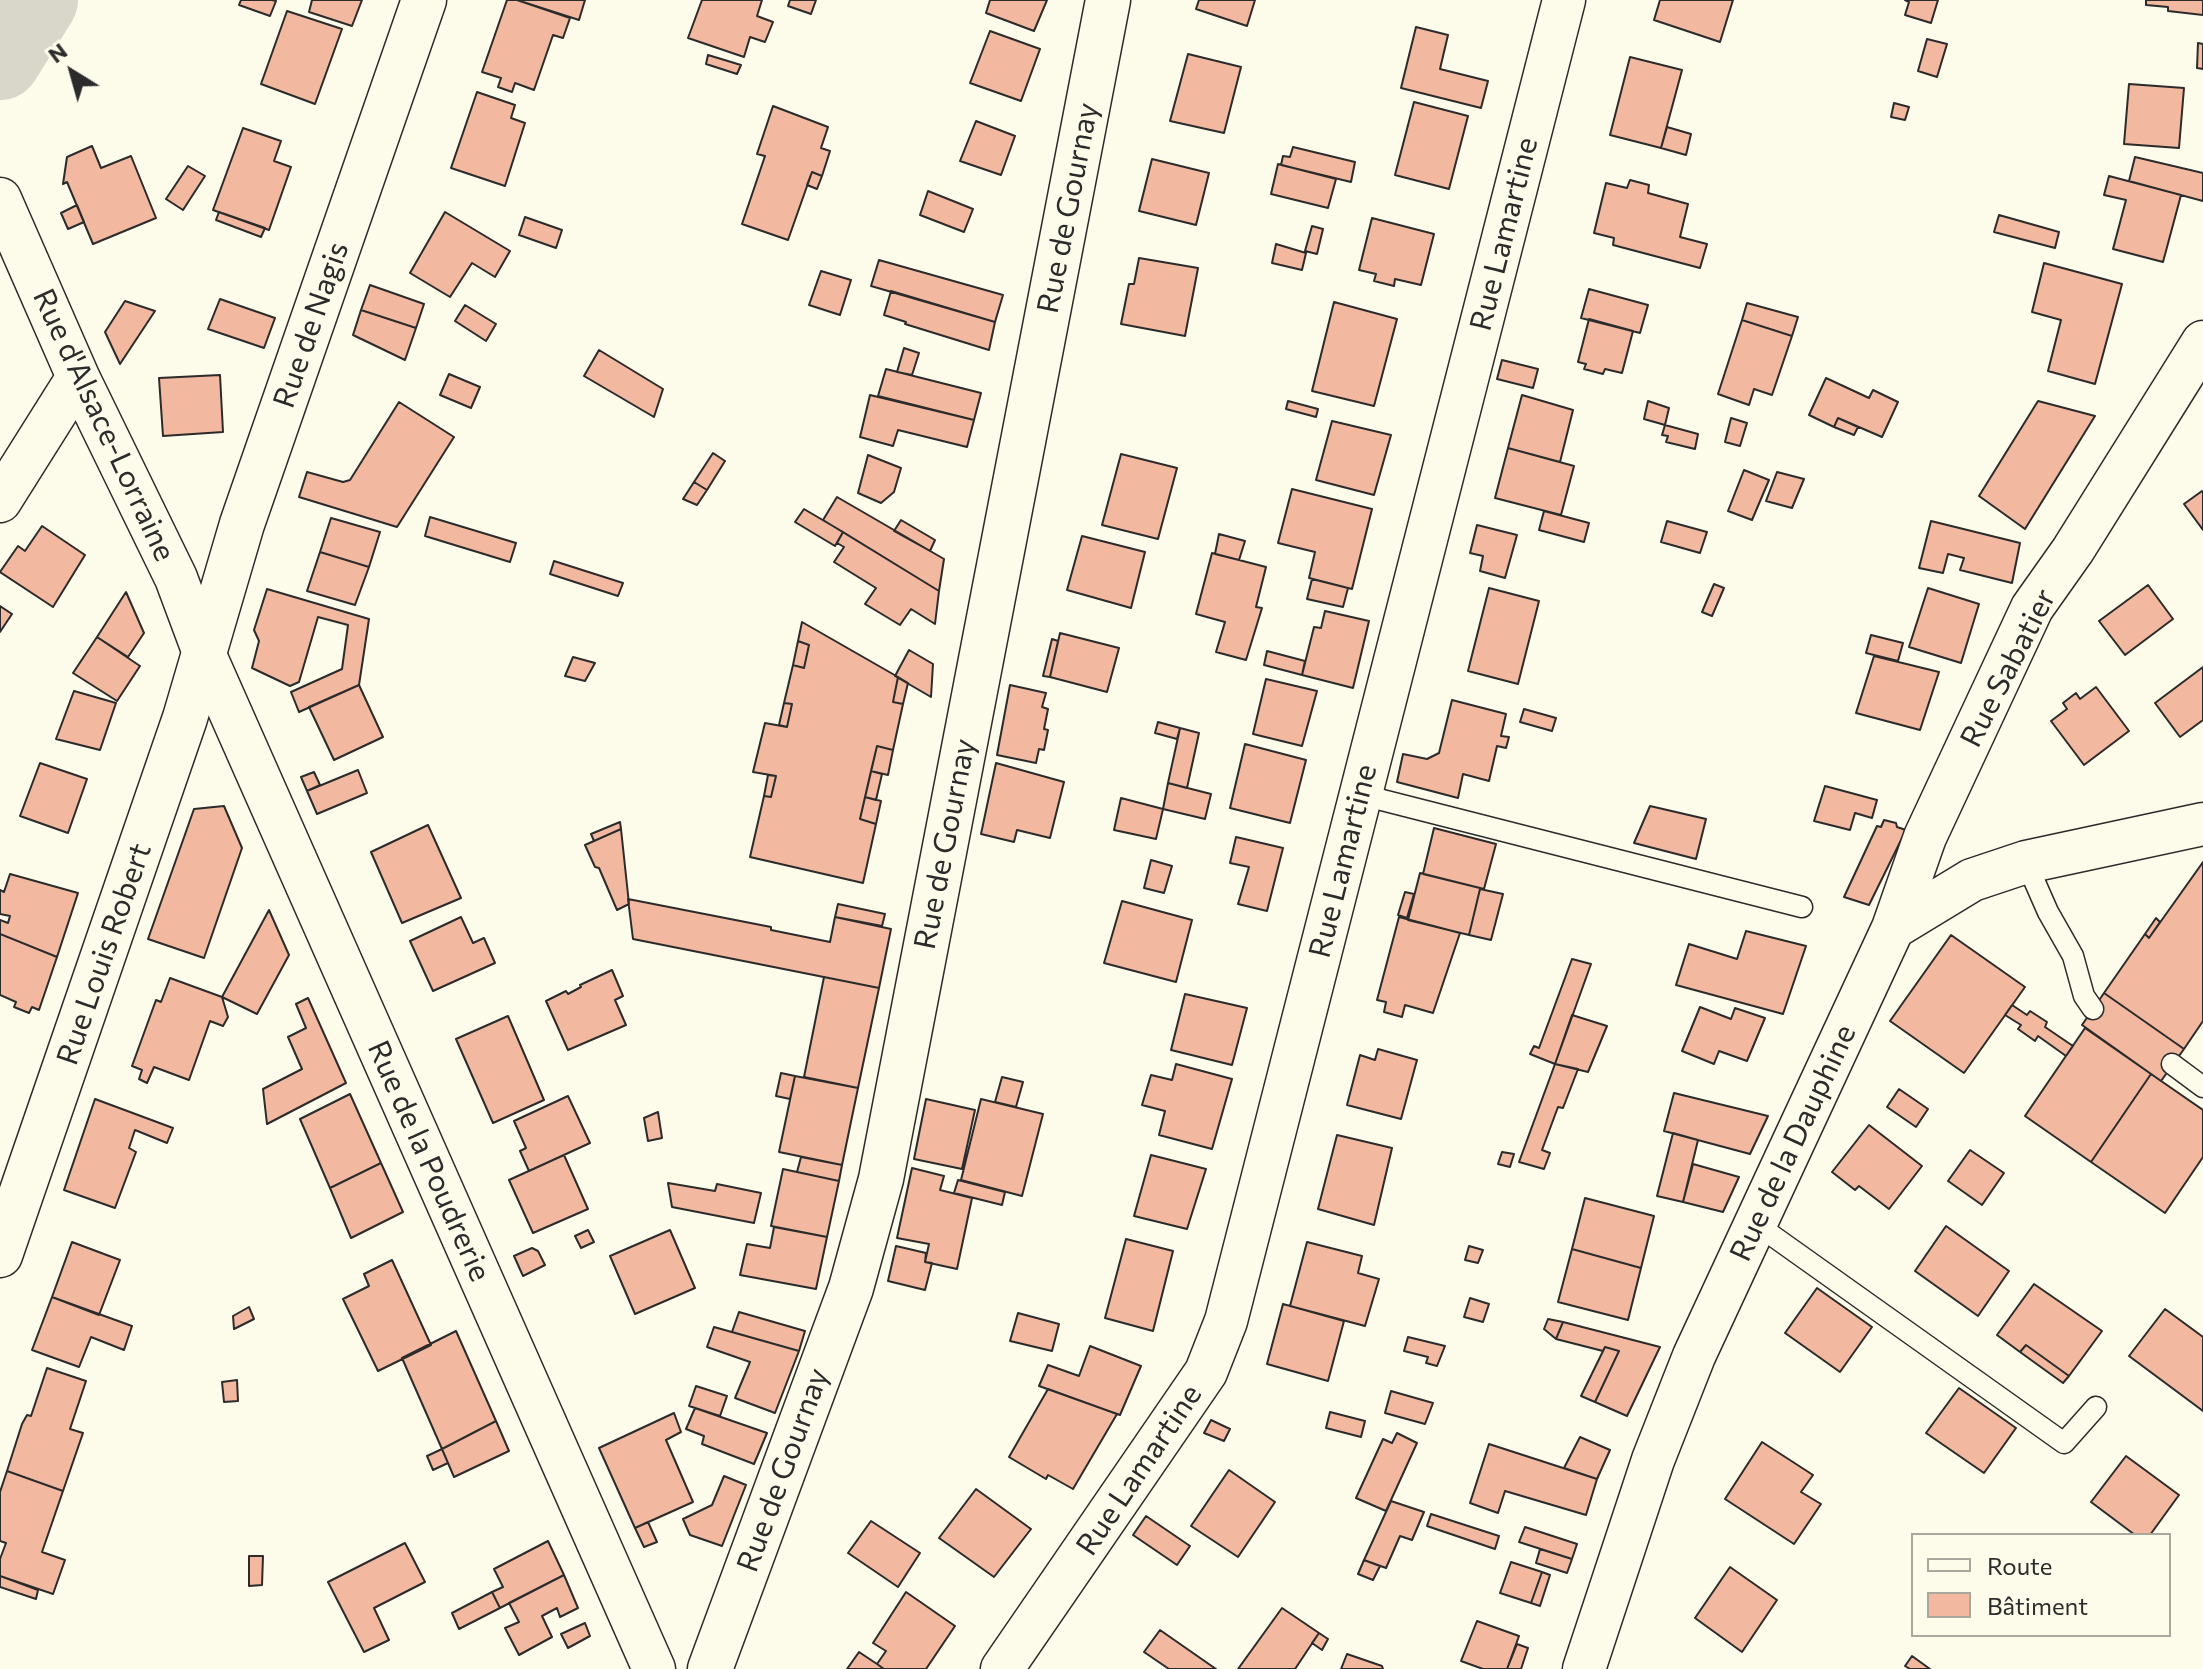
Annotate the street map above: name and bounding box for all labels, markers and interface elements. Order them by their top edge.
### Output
north arrow [32,32,112,112]
text: N [43,37,72,68]
street label: Rue de Gournay [1030,100,1106,316]
street label: Rue Lamartine [1463,134,1545,334]
street label: Rue de Nagis [266,237,356,413]
street label: Rue d'Alsace-Lorraine [25,283,183,567]
street label: Rue Sabatier [1953,583,2063,753]
street label: Rue de Gournay [907,736,983,952]
street label: Rue Lamartine [1302,761,1384,961]
street label: Rue Louis Robert [49,838,159,1070]
street label: Rue de la Dauphine [1723,1019,1863,1267]
street label: Rue de la Poudrerie [360,1035,498,1287]
street label: Rue de Gournay [730,1363,836,1577]
street label: Rue Lamartine [1069,1378,1209,1562]
legend [1911,1533,2171,1637]
text: Route [1987,1551,2052,1580]
text: Bâtiment [1987,1591,2088,1620]

